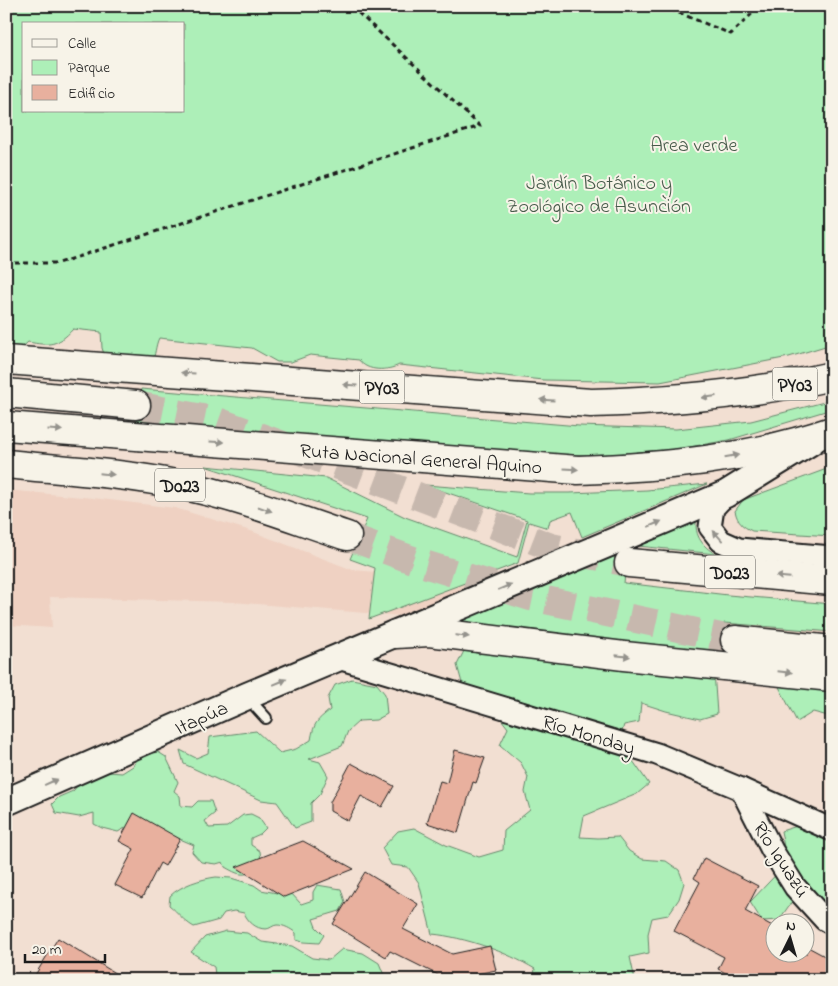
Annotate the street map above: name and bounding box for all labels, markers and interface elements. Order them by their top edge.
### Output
legend [22,22,185,112]
text: Calle [68,33,96,55]
text: Parque [68,57,110,79]
text: Edificio [68,83,115,105]
park label: Area verde [651,132,738,161]
park label: Jardín Botánico y Zoológico de Asunción [507,170,691,223]
road number: PY03 [772,368,818,400]
one-way arrow [179,369,195,377]
road number: PY03 [360,371,404,404]
one-way arrow [342,380,358,388]
one-way arrow [701,393,717,401]
one-way arrow [538,395,554,403]
one-way arrow [47,426,63,434]
street label: Ruta Nacional General Aquino [299,438,543,483]
one-way arrow [209,439,225,447]
one-way arrow [725,451,741,459]
one-way arrow [563,466,579,474]
road number: D023 [155,468,205,502]
one-way arrow [99,470,115,478]
one-way arrow [258,505,273,513]
one-way arrow [648,520,662,528]
one-way arrow [712,531,724,543]
road number: D023 [705,556,755,588]
one-way arrow [775,573,791,581]
one-way arrow [498,583,512,591]
one-way arrow [454,632,470,640]
one-way arrow [615,652,631,660]
one-way arrow [777,668,793,676]
one-way arrow [273,678,287,686]
street label: Itapúa [171,695,233,744]
street label: Río Monday [538,709,638,764]
one-way arrow [44,778,58,786]
street label: Río Iguazú [744,817,815,905]
north arrow [766,914,816,964]
text: N [785,916,797,937]
scale bar [25,931,105,963]
text: 20 m [32,939,62,961]

